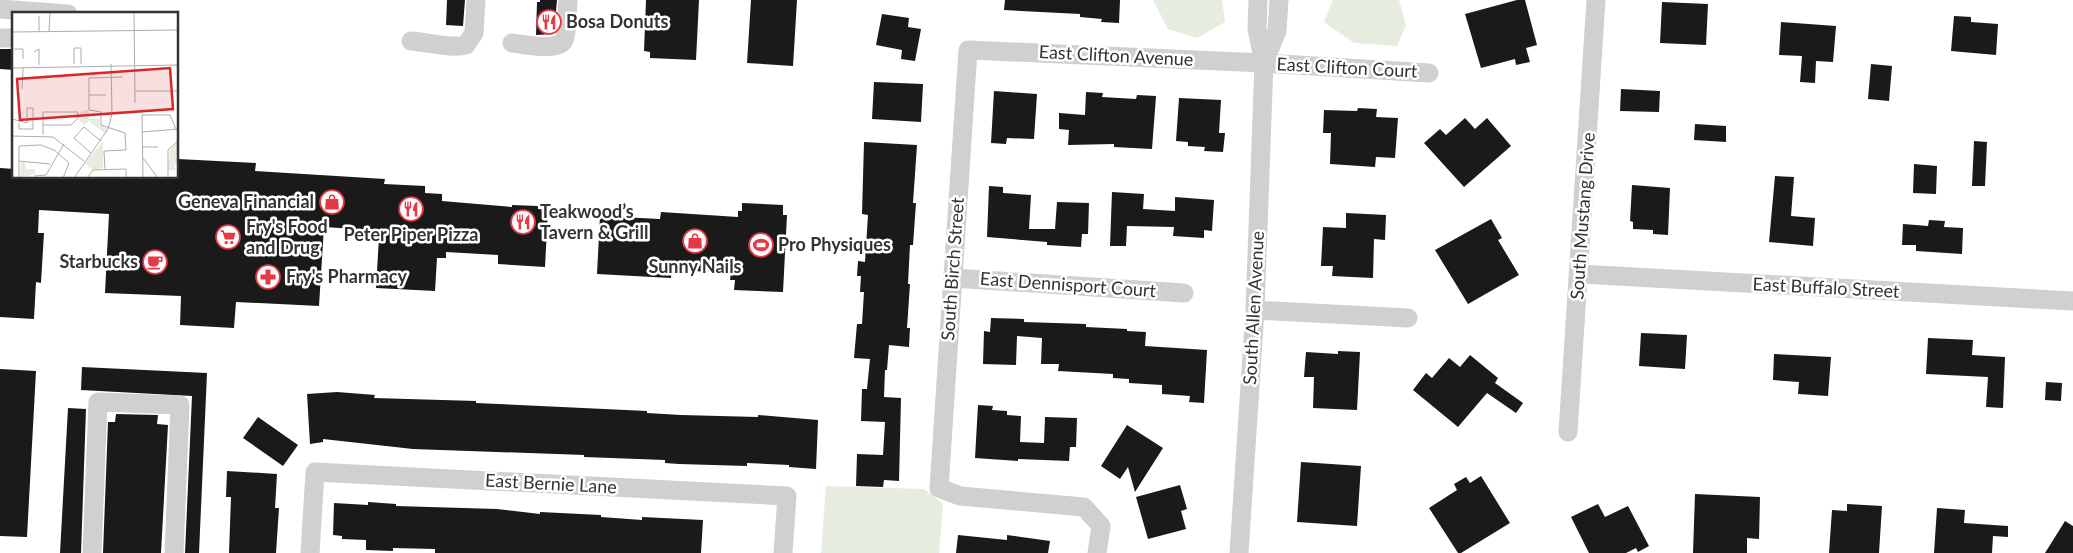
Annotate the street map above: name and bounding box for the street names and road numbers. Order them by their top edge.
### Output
street label: East Clifton Avenue [1038,40,1194,70]
street label: East Clifton Court [1276,52,1419,82]
street label: South Mustang Drive [1565,131,1599,300]
street label: South Birch Street [936,196,968,341]
street label: South Allen Avenue [1238,230,1268,386]
street label: East Dennisport Court [979,267,1157,301]
street label: East Buffalo Street [1752,272,1901,302]
street label: East Bernie Lane [485,469,617,497]

